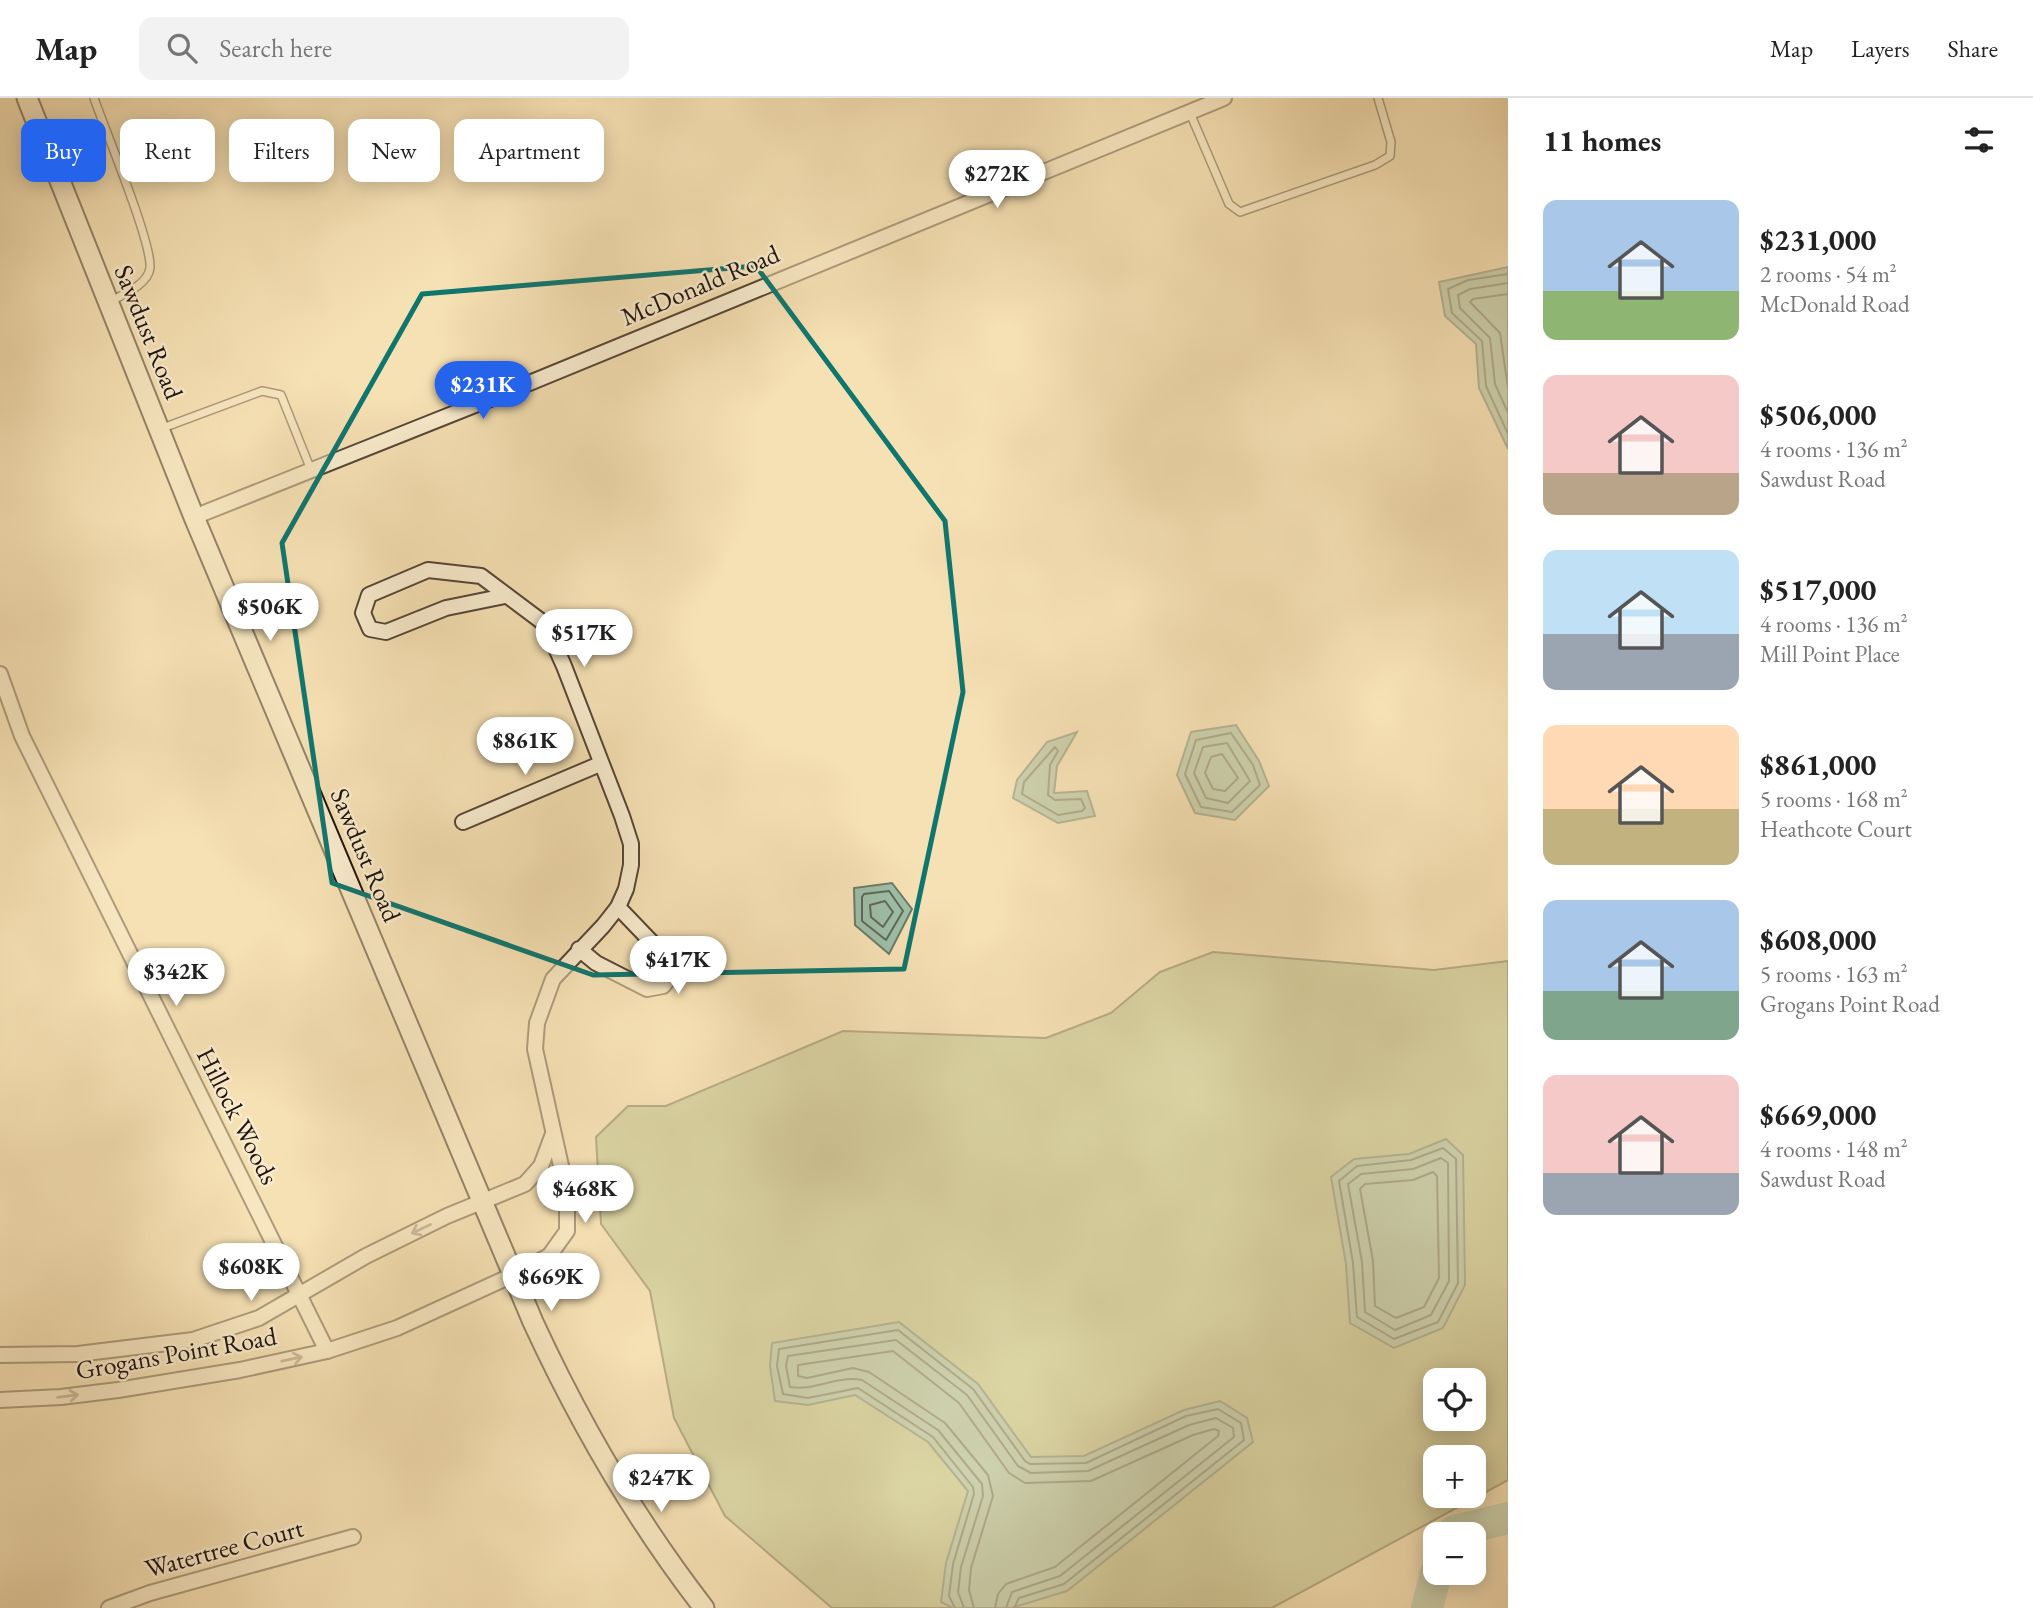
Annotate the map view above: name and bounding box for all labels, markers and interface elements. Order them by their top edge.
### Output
search box [139,17,629,80]
text: Map [35,27,97,70]
icon: search [163,29,201,67]
text: Search here [219,31,332,65]
text: Map [1770,33,1813,64]
text: Layers [1851,33,1910,64]
text: Share [1948,33,1998,64]
chip: Buy [21,119,106,182]
chip: Rent [120,119,215,182]
chip: Filters [229,119,334,182]
chip: New [348,119,440,182]
chip: Apartment [454,119,604,182]
text: 11 homes [1543,121,1661,160]
icon: filters [1960,121,1998,159]
pin: $272K [948,150,1046,210]
text: $272K [965,158,1029,188]
text: $231,000 [1760,220,1876,259]
icon: home [1599,228,1683,312]
street label: McDonald Road [616,236,785,334]
text: 2 rooms · 54 m² [1760,259,1897,289]
street label: Sawdust Road [107,260,192,405]
text: McDonald Road [1760,289,1910,319]
pin: $231K [434,362,532,421]
text: $231K [451,369,515,399]
text: $506,000 [1760,395,1876,434]
icon: home [1599,403,1683,487]
text: 4 rooms · 136 m² [1760,434,1908,464]
text: Sawdust Road [1760,464,1886,494]
text: $517,000 [1760,570,1876,609]
icon: home [1599,578,1683,662]
pin: $506K [221,584,319,643]
text: $506K [238,591,302,621]
text: 4 rooms · 136 m² [1760,609,1908,639]
pin: $517K [535,610,633,669]
text: $517K [552,617,616,647]
text: Mill Point Place [1760,639,1900,669]
pin: $861K [476,718,574,777]
text: $861K [493,725,557,755]
text: $861,000 [1760,745,1876,784]
icon: home [1599,753,1683,837]
street label: Sawdust Road [323,783,410,928]
text: 5 rooms · 168 m² [1760,784,1908,814]
text: Heathcote Court [1760,814,1912,844]
text: $608,000 [1760,920,1876,959]
icon: home [1599,928,1683,1012]
pin: $417K [629,936,727,996]
text: $417K [646,944,710,974]
pin: $342K [127,948,225,1008]
text: $342K [144,956,208,986]
text: 5 rooms · 163 m² [1760,959,1908,989]
text: Grogans Point Road [1760,989,1940,1019]
street label: Hillock Woods [189,1042,287,1190]
text: $669,000 [1760,1095,1876,1134]
icon: home [1599,1103,1683,1187]
text: 4 rooms · 148 m² [1760,1134,1908,1164]
text: Sawdust Road [1760,1164,1886,1194]
pin: $468K [536,1166,634,1225]
text: $468K [553,1173,617,1203]
one-way arrow [411,1223,432,1236]
pin: $608K [202,1244,300,1303]
text: $608K [219,1251,283,1281]
pin: $669K [502,1254,600,1313]
text: $669K [519,1261,583,1291]
street label: Grogans Point Road [73,1318,280,1387]
one-way arrow [280,1351,303,1365]
map controls [1423,1368,1486,1585]
button: locate [1423,1368,1486,1431]
one-way arrow [56,1390,79,1403]
button: + [1423,1445,1486,1508]
pin: $247K [612,1454,710,1514]
text: $247K [629,1462,693,1492]
street label: Watertree Court [141,1511,307,1585]
button: − [1423,1522,1486,1585]

